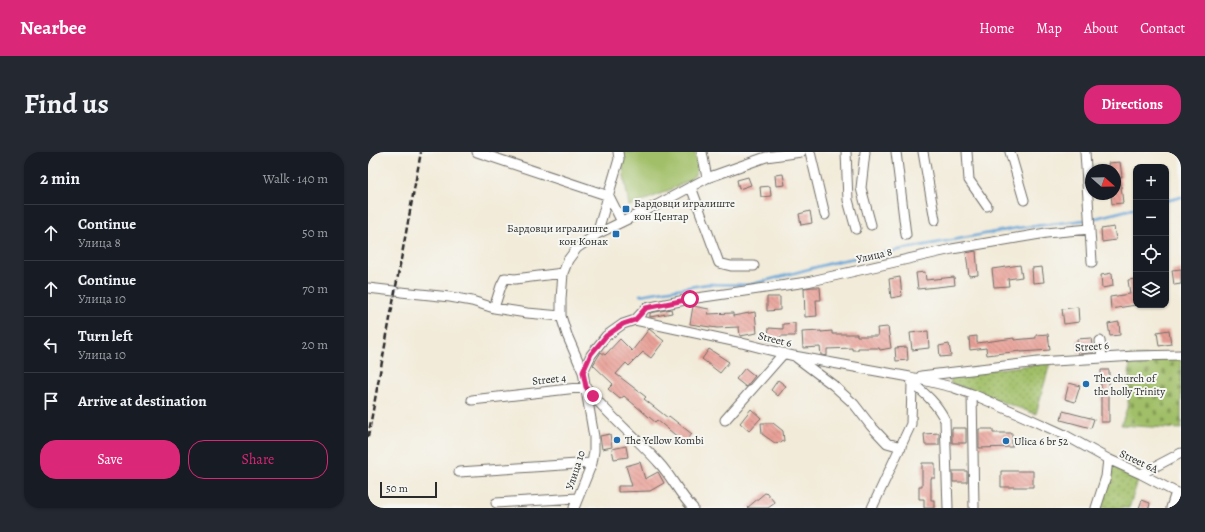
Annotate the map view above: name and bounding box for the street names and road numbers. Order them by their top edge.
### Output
street label: Улица 8 [855,244,893,267]
street label: Street 6 [756,328,793,351]
street label: Street 6 [1074,338,1110,355]
street label: Street 4 [531,370,567,389]
street label: Street 6A [1117,446,1161,477]
street label: Улица 10 [562,448,589,492]

